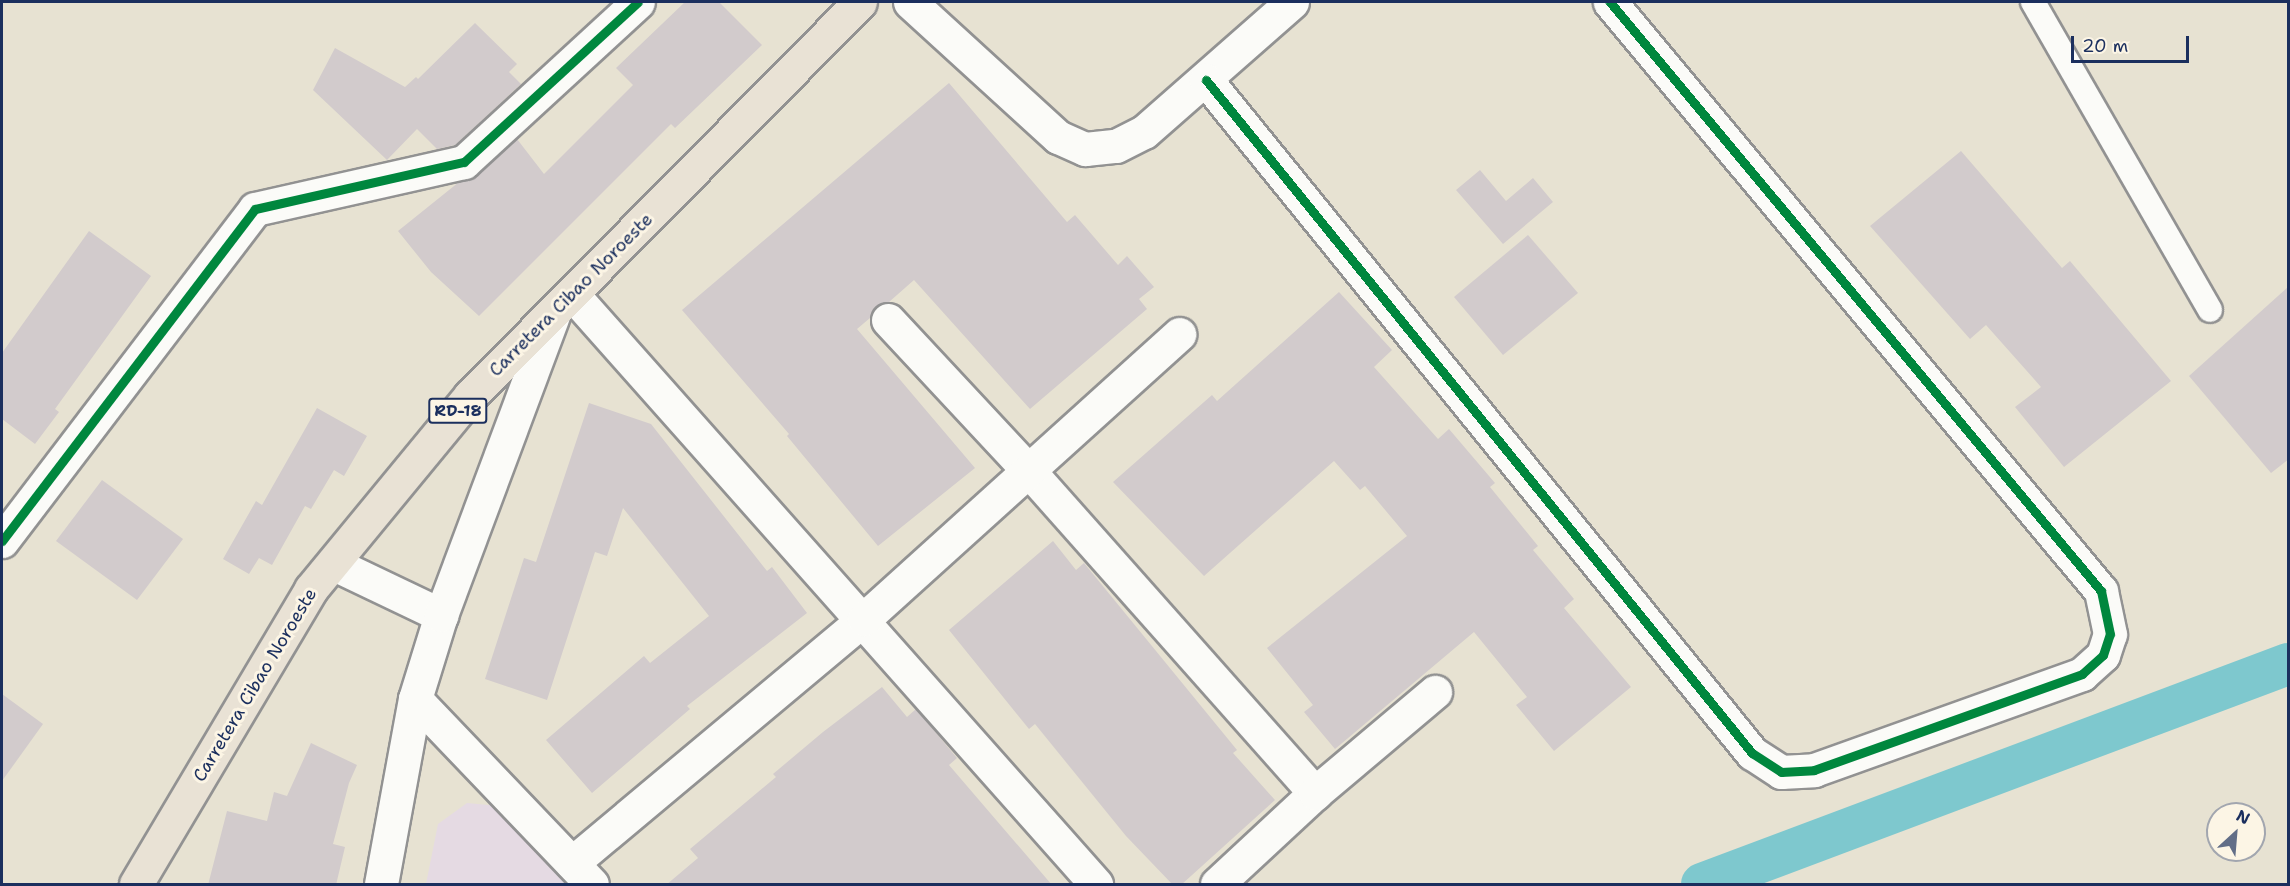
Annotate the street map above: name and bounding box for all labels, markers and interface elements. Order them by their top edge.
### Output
scale bar [2074,24,2192,62]
text: 20 m [2082,34,2128,58]
street label: Carretera Cibao Noroeste [485,209,657,381]
road number: RD-18 [428,398,488,424]
street label: Carretera Cibao Noroeste [189,584,321,786]
north arrow [2206,802,2266,862]
text: N [2233,805,2254,829]

